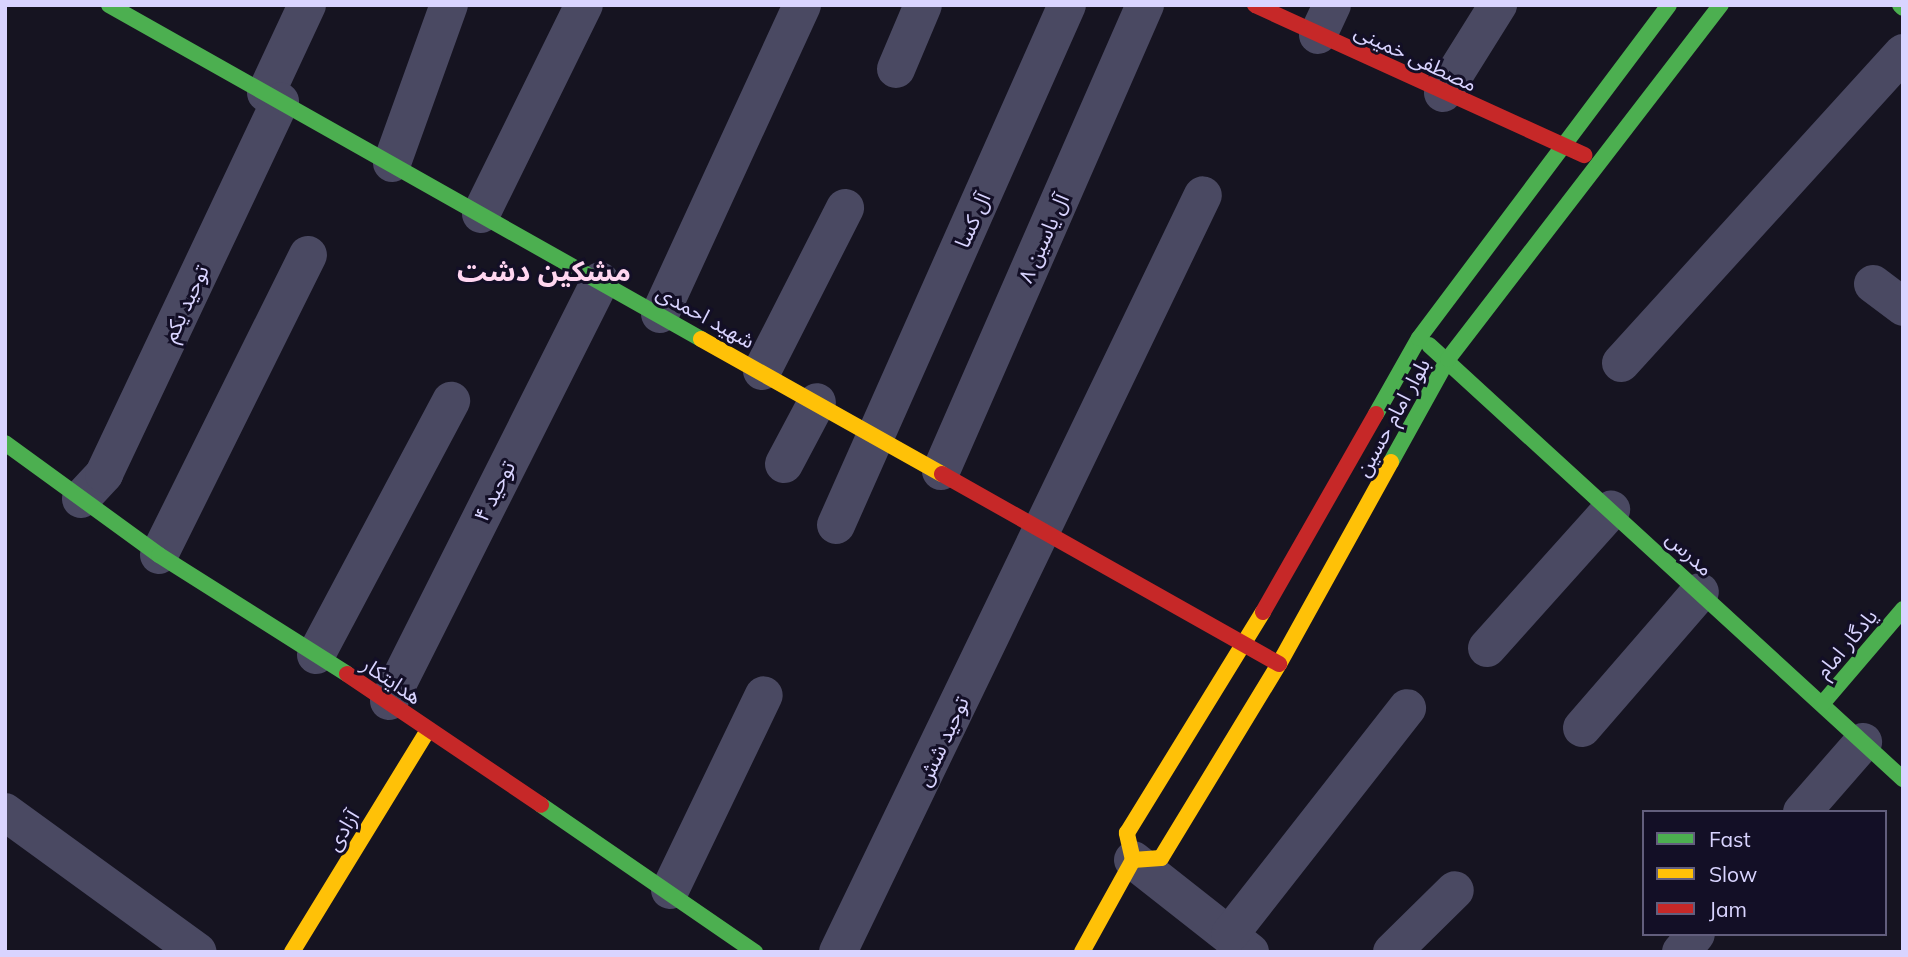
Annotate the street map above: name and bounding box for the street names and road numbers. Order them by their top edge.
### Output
street label: مصطفی خمینی [1351,18,1481,96]
street label: آل کسا [949,189,995,251]
street label: آل یاسین ۸ [1012,190,1074,286]
street label: توحید یکم [156,261,214,345]
street label: شهید احمدی [653,279,759,353]
street label: بلوار امام حسین [1349,354,1435,480]
street label: توحید ۴ [468,456,520,526]
street label: مدرس [1661,525,1719,581]
street label: یادگار امام [1810,603,1882,683]
street label: هدایتکار [357,651,427,709]
street label: توحید شش [910,692,974,790]
street label: آزادی [320,805,364,855]

